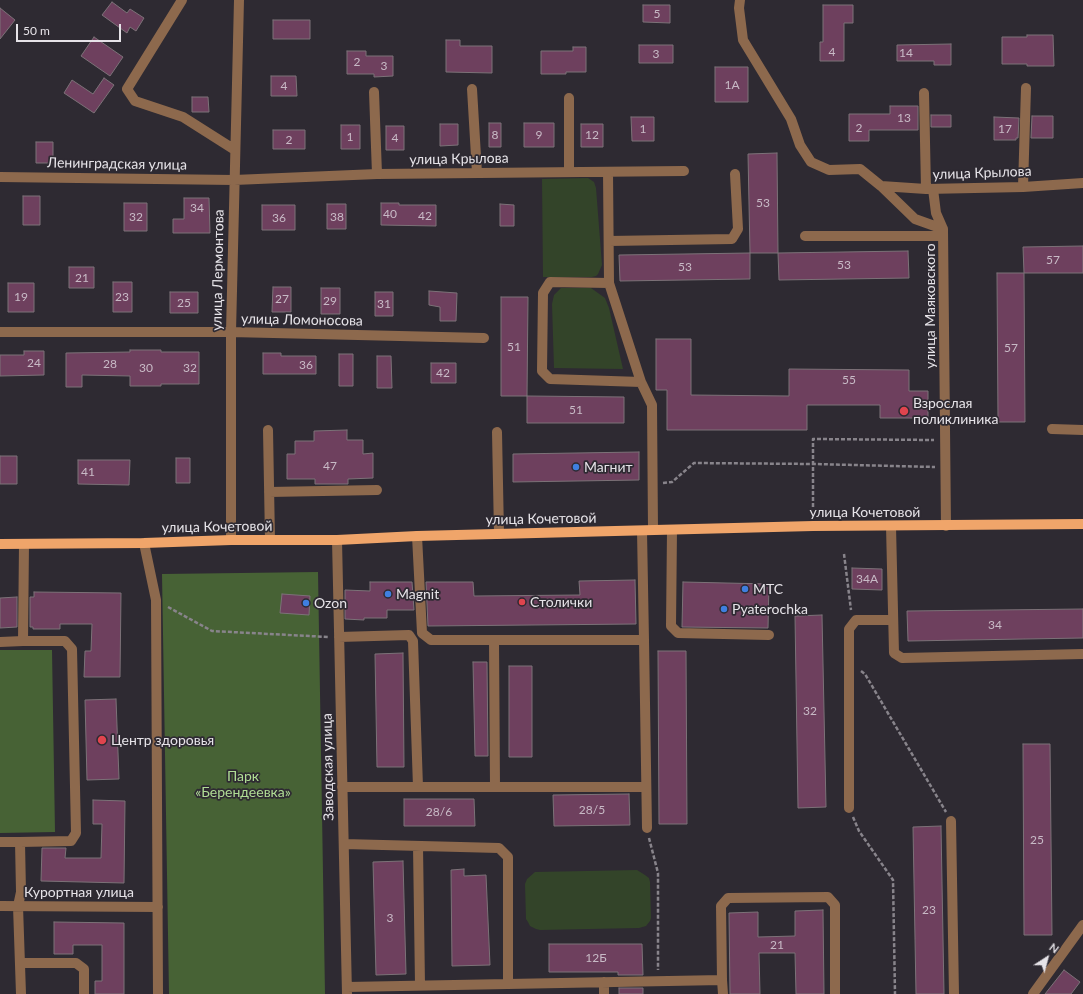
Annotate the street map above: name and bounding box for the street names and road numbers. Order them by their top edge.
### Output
street label: улица Крылова [409,150,509,168]
street label: Ленинградская улица [47,154,187,174]
street label: улица Крылова [932,163,1032,183]
street label: улица Лермонтова [209,209,227,331]
street label: улица Маяковского [922,243,938,369]
street label: улица Ломоносова [241,311,363,329]
street label: улица Кочетовой [810,504,920,520]
street label: улица Кочетовой [485,510,597,528]
street label: улица Кочетовой [161,518,273,536]
street label: Заводская улица [319,713,337,821]
street label: Курортная улица [24,884,134,900]

